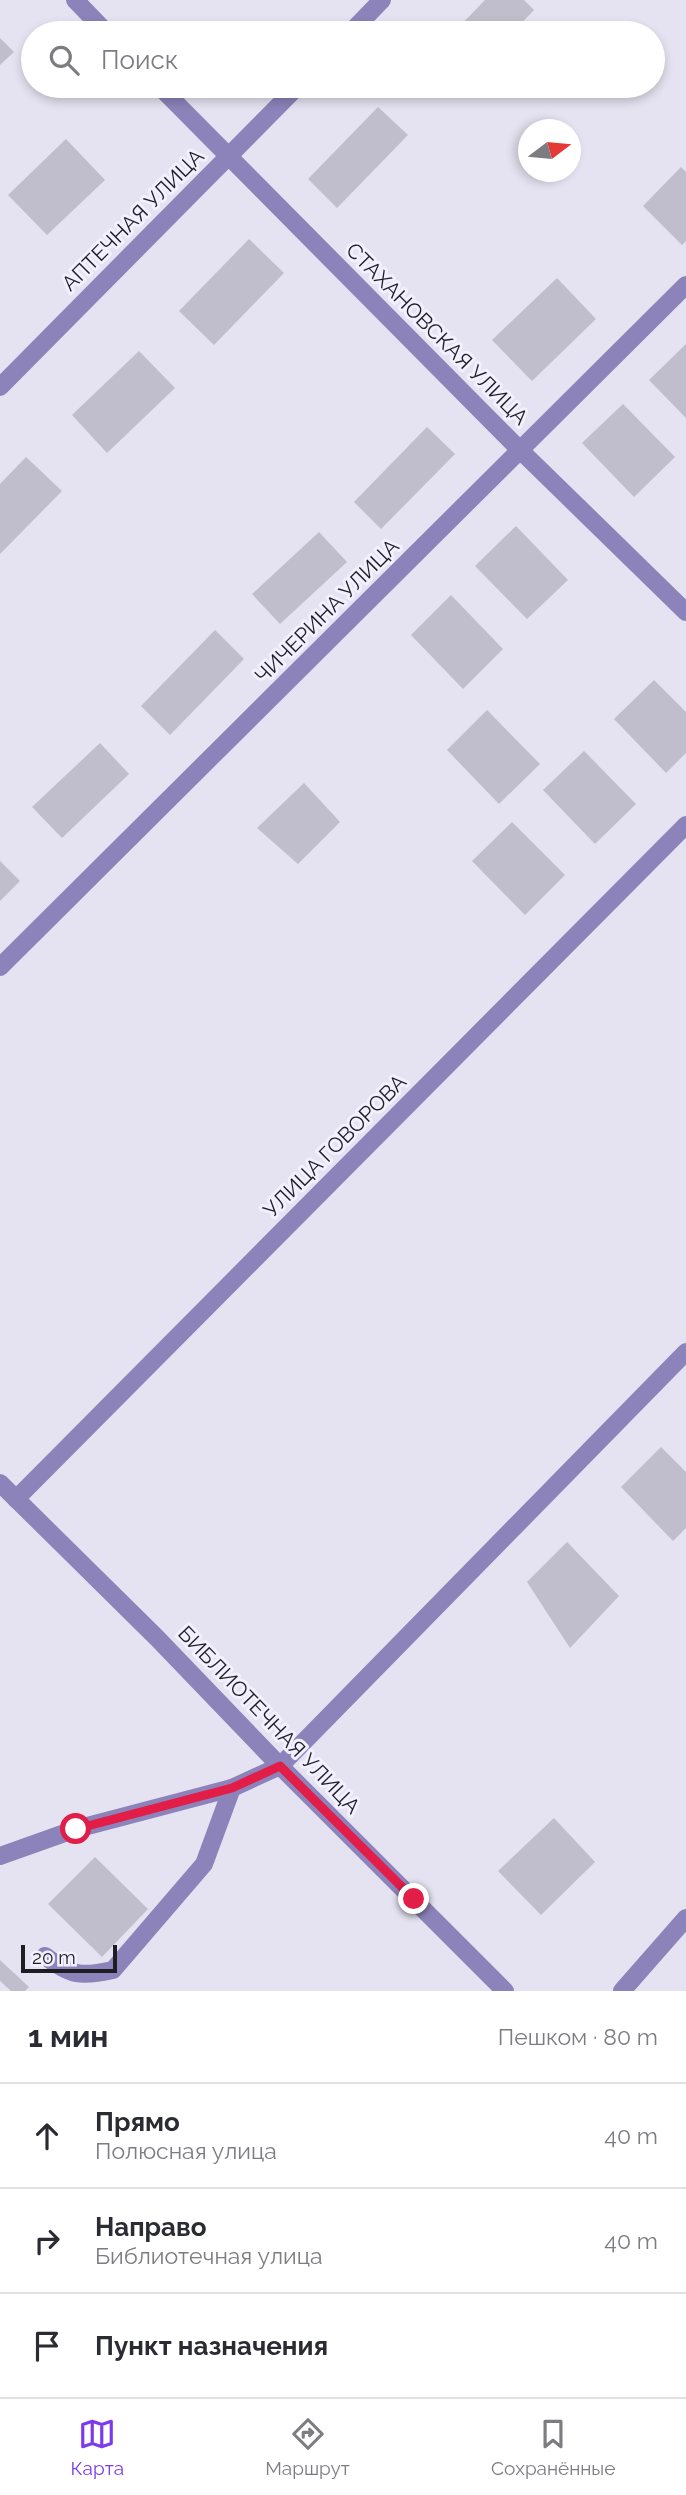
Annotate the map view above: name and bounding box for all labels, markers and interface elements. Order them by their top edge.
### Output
search box [21,21,665,98]
icon: search [45,41,83,79]
text: Поиск [101,45,178,75]
north arrow [518,119,581,182]
street label: АПТЕЧНАЯ УЛИЦА [56,143,209,296]
street label: СТАХАНОВСКАЯ УЛИЦА [341,237,534,430]
street label: ЧИЧЕРИНА УЛИЦА [250,534,404,688]
street label: УЛИЦА ГОВОРОВА [258,1069,411,1222]
street label: БИБЛИОТЕЧНАЯ УЛИЦА [173,1621,366,1819]
route start [60,1813,91,1844]
route end [398,1883,429,1914]
scale bar [21,1942,117,1974]
text: 20 m [32,1946,76,1968]
text: 1 мин [28,2019,108,2054]
text: Пешком · 80 m [498,2023,658,2050]
text: Прямо [95,2107,180,2137]
icon: ahead [28,2117,66,2155]
text: 40 m [604,2122,658,2149]
text: Полюсная улица [95,2137,277,2164]
text: Направо [95,2212,206,2242]
icon: right [28,2222,66,2260]
text: 40 m [604,2227,658,2254]
text: Библиотечная улица [95,2242,323,2269]
icon: arrive [28,2327,66,2365]
text: Пункт назначения [95,2331,328,2361]
tab: Карта [71,2415,124,2479]
tab: Маршрут [265,2415,350,2479]
tab: Сохранённые [491,2415,615,2479]

